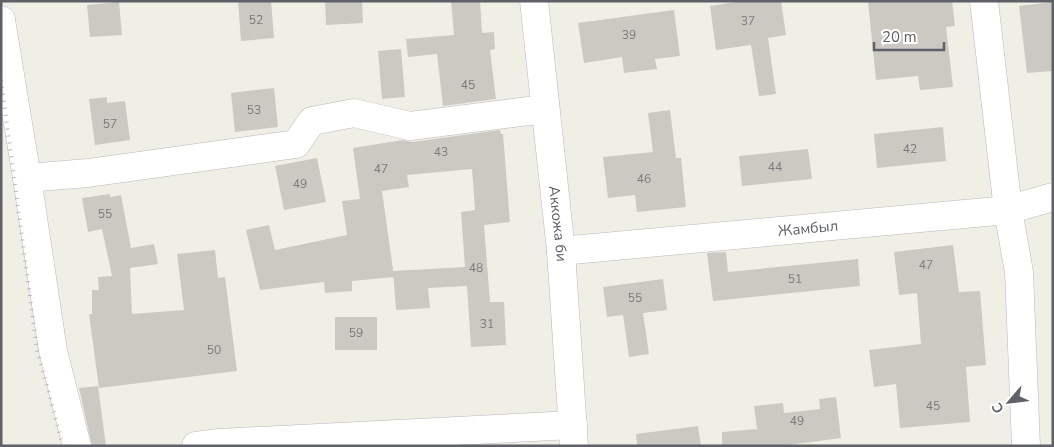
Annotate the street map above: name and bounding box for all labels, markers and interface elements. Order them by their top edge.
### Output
house number: 52 [249,12,263,28]
house number: 37 [741,13,755,29]
scale bar [874,20,944,52]
house number: 39 [622,27,636,43]
text: 20 m [882,27,917,47]
house number: 45 [461,77,475,93]
house number: 53 [247,102,261,118]
house number: 57 [103,116,117,132]
house number: 42 [903,141,917,157]
house number: 43 [434,144,448,160]
house number: 44 [768,159,782,175]
house number: 47 [374,161,388,177]
house number: 46 [637,171,651,187]
house number: 49 [293,176,307,192]
street label: Аккожа би [544,185,572,262]
house number: 55 [98,206,112,222]
street label: Жамбыл [777,216,839,241]
house number: 47 [919,257,933,273]
house number: 48 [469,260,483,276]
house number: 51 [788,271,802,287]
house number: 55 [628,290,642,306]
house number: 31 [480,316,494,332]
house number: 59 [349,325,363,341]
house number: 50 [207,342,221,358]
north arrow [984,377,1034,427]
house number: 45 [926,398,940,414]
text: С [987,399,1009,417]
house number: 49 [790,413,804,429]

